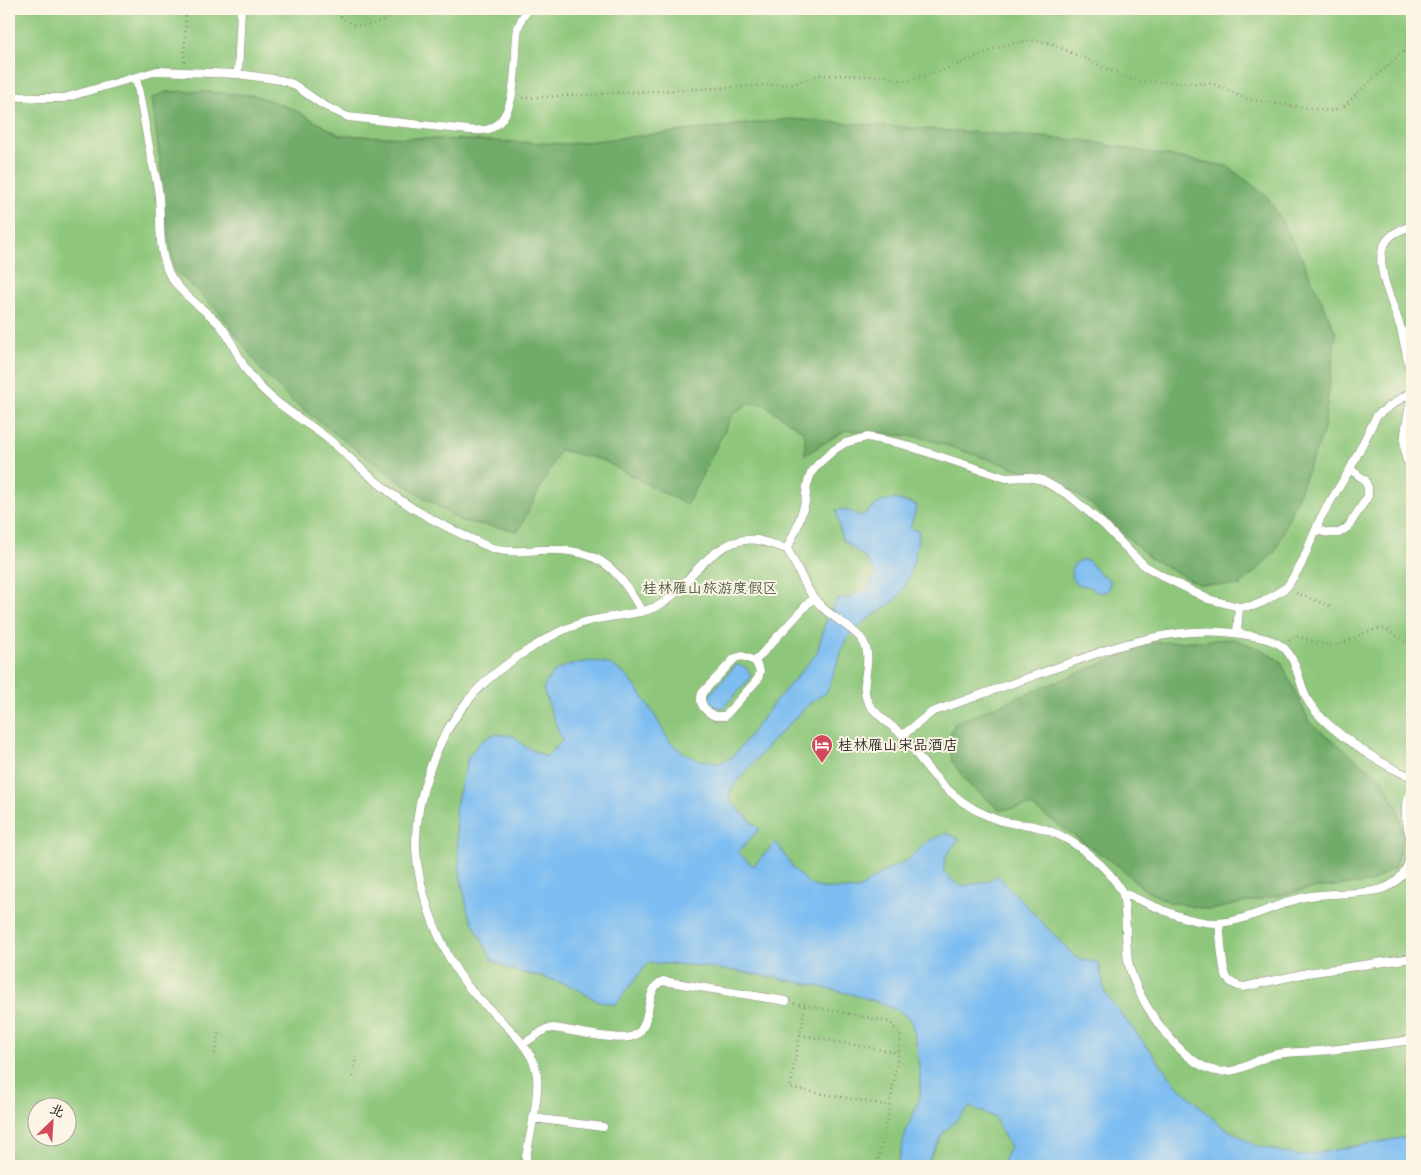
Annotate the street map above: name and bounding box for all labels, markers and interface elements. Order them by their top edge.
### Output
park label: 桂林雁山旅游度假区 [642,575,778,598]
place label: 桂林雁山宋品酒店 [838,732,958,755]
hotel icon: 桂林雁山宋品酒店 [810,733,834,764]
text: 北 [47,1097,68,1122]
north arrow [28,1098,78,1148]

